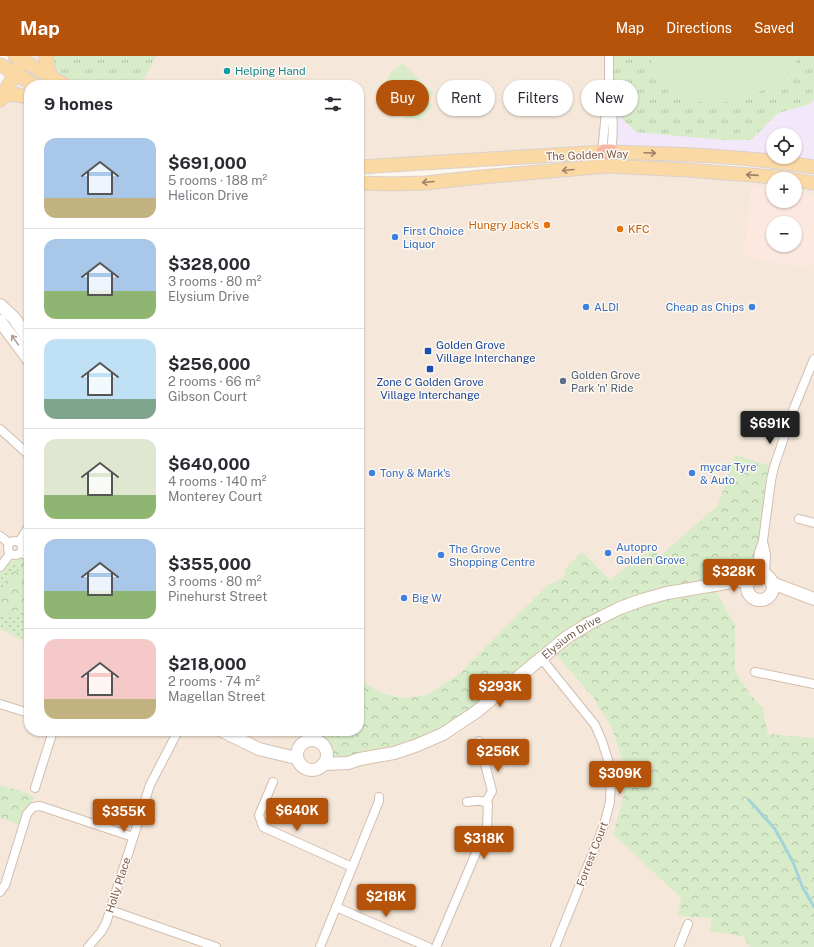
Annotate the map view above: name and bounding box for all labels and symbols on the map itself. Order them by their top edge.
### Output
place label: Helping Hand [235,65,305,77]
marker: Helping Hand [222,66,232,76]
street label: The Golden Way [546,148,628,162]
one-way arrow [643,150,656,157]
one-way arrow [562,166,575,173]
one-way arrow [746,171,759,178]
one-way arrow [422,178,435,186]
place label: Hungry Jack's [469,219,539,231]
marker: Hungry Jack's [542,220,552,230]
place label: KFC [628,223,650,235]
marker: KFC [615,224,625,234]
place label: First Choice Liquor [403,225,464,250]
marker: First Choice Liquor [390,232,400,242]
place label: ALDI [594,301,619,313]
place label: Cheap as Chips [666,301,744,313]
marker: ALDI [581,302,591,312]
marker: Cheap as Chips [747,302,757,312]
one-way arrow [11,335,19,346]
place label: Golden Grove Village Interchange [436,339,536,364]
marker: Golden Grove Village Interchange [423,346,433,356]
marker: Zone C Golden Grove Village Interchange [425,364,435,374]
place label: Golden Grove Park 'n' Ride [571,369,640,394]
place label: Zone C Golden Grove Village Interchange [376,376,484,401]
marker: Golden Grove Park 'n' Ride [558,376,568,386]
pin: $691K [742,411,798,445]
place label: mycar Tyre & Auto [700,461,756,486]
place label: Tony & Mark's [380,467,451,479]
marker: Tony & Mark's [367,468,377,478]
marker: mycar Tyre & Auto [687,468,697,478]
place label: Autopro Golden Grove [616,541,685,566]
place label: The Grove Shopping Centre [449,543,535,568]
marker: Autopro Golden Grove [603,548,613,558]
marker: The Grove Shopping Centre [436,550,446,560]
pin: $328K [706,559,762,593]
place label: Big W [412,592,442,604]
marker: Big W [399,593,409,603]
street label: Elysium Drive [539,613,603,661]
pin: $293K [472,674,528,708]
pin: $256K [470,739,526,773]
pin: $309K [592,761,648,795]
pin: $640K [269,798,325,832]
pin: $355K [96,799,152,833]
street label: Forrest Court [574,820,610,888]
pin: $318K [456,826,512,860]
street label: Holly Place [103,856,133,914]
pin: $218K [358,884,414,918]

